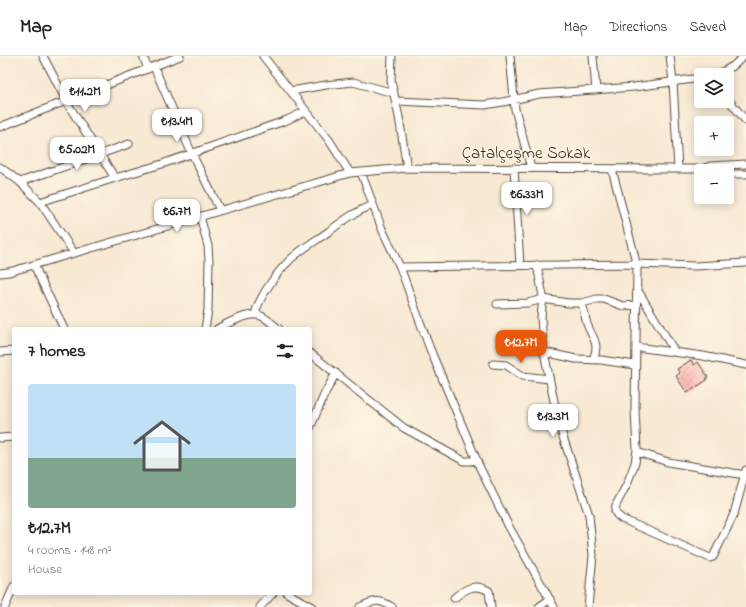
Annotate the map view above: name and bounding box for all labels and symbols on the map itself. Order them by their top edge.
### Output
pin: ₺11.2M [52,79,118,113]
pin: ₺13.4M [144,109,210,143]
pin: ₺5.02M [44,137,110,171]
street label: Çatalçeşme Sokak [462,141,591,166]
pin: ₺6.33M [494,182,560,216]
pin: ₺6.7M [149,199,205,233]
pin: ₺12.7M [488,330,554,364]
pin: ₺13.3M [520,404,586,438]

